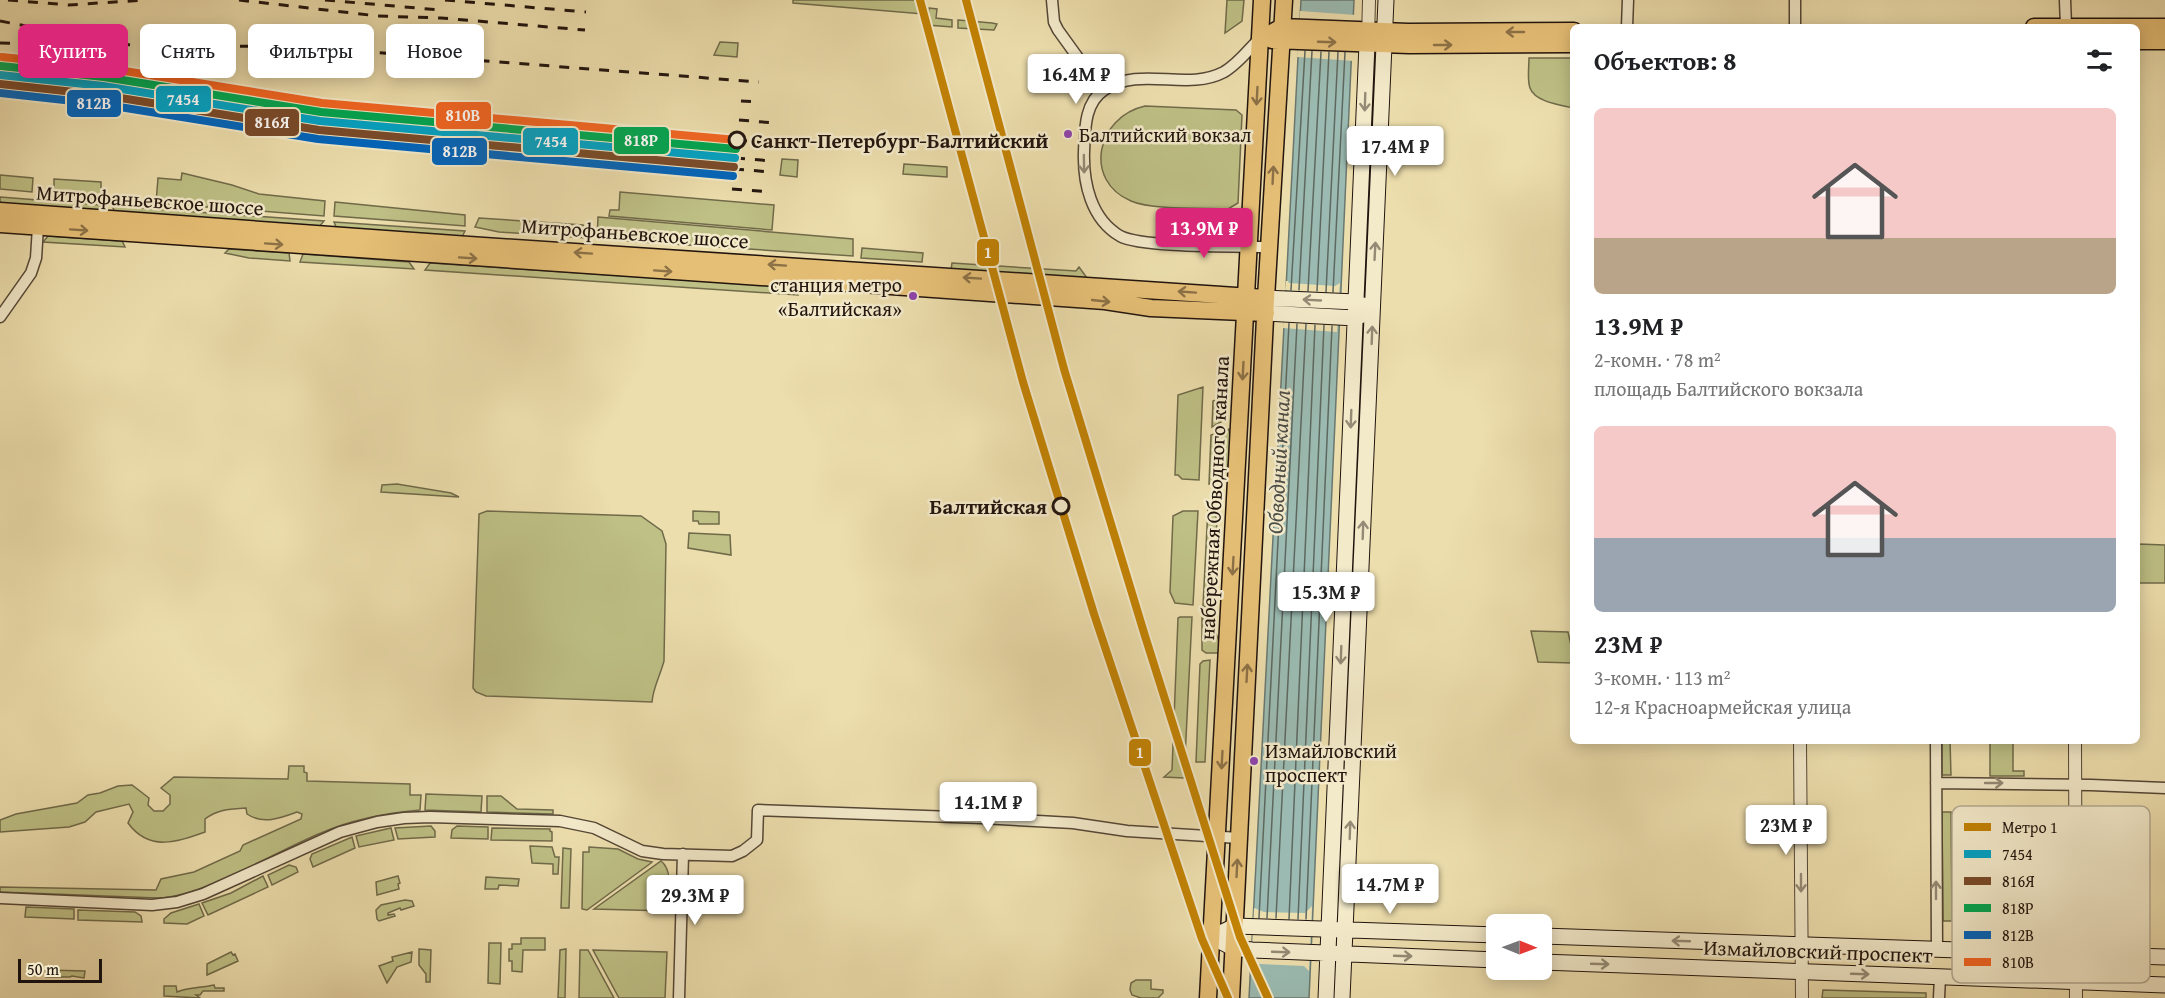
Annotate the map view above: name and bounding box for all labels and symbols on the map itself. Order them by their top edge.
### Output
one-way arrow [1506,26,1526,38]
one-way arrow [1317,37,1337,48]
one-way arrow [1432,39,1452,51]
pin: 16.4M ₽ [1021,54,1131,105]
line badge: 7454 [155,85,212,113]
one-way arrow [1252,86,1263,106]
text: 7454 [166,87,200,111]
line badge: 812В [66,89,122,118]
text: 812В [77,91,111,115]
one-way arrow [1359,92,1370,111]
line badge: 810В [435,101,492,130]
text: 810В [446,103,480,127]
line badge: 816Я [244,108,300,137]
text: 816Я [255,110,289,134]
place label: Балтийский вокзал [1079,120,1251,149]
place label: Санкт-Петербург-Балтийский [751,125,1049,156]
line badge: 818Р [613,126,670,155]
pin: 17.4M ₽ [1340,126,1450,177]
line badge: 7454 [522,127,579,156]
text: 818Р [624,128,658,152]
marker: Балтийский вокзал [1062,128,1074,140]
text: 7454 [534,129,568,153]
marker: Санкт-Петербург-Балтийский [728,131,746,149]
line badge: 812В [431,137,488,166]
text: 812В [443,139,477,163]
one-way arrow [1078,153,1090,173]
one-way arrow [1268,166,1279,186]
street label: Митрофаньевское шоссе [35,177,265,223]
pin: 13.9M ₽ [1149,208,1259,259]
street label: Митрофаньевское шоссе [520,210,750,256]
one-way arrow [69,225,89,236]
line badge: 1 [976,238,1000,267]
one-way arrow [263,239,283,250]
text: 1 [984,240,992,264]
one-way arrow [1370,242,1381,261]
one-way arrow [573,247,593,258]
one-way arrow [458,252,478,263]
one-way arrow [768,260,788,271]
one-way arrow [652,265,672,276]
place label: станция метро «Балтийская» [770,270,902,323]
one-way arrow [962,272,982,283]
one-way arrow [1178,286,1198,297]
marker: станция метро «Балтийская» [907,290,919,302]
one-way arrow [1302,294,1322,305]
one-way arrow [1090,295,1110,306]
one-way arrow [1366,325,1377,345]
street label: набережная Обводного канала [1191,355,1237,641]
one-way arrow [1237,360,1248,380]
water label: Обводный канал [1258,388,1298,535]
one-way arrow [1345,408,1357,428]
place label: Балтийская [930,491,1047,522]
marker: Балтийская [1052,497,1070,515]
one-way arrow [1358,520,1369,540]
one-way arrow [1227,555,1238,575]
pin: 15.3M ₽ [1271,572,1381,623]
one-way arrow [1335,645,1346,665]
one-way arrow [1242,664,1253,684]
place label: Измайловский проспект [1265,736,1397,789]
line badge: 1 [1128,738,1152,767]
text: 1 [1136,740,1144,764]
one-way arrow [1217,750,1228,770]
marker: Измайловский проспект [1248,755,1260,767]
one-way arrow [1984,778,2004,789]
pin: 14.1M ₽ [933,782,1043,833]
pin: 23M ₽ [1744,805,1828,856]
legend [1952,806,2150,983]
text: Метро 1 [2002,815,2058,839]
one-way arrow [1345,820,1356,840]
text: 7454 [2002,842,2033,866]
one-way arrow [1232,858,1243,878]
pin: 14.7M ₽ [1335,864,1445,915]
text: 816Я [2002,869,2035,893]
one-way arrow [1795,873,1807,893]
pin: 29.3M ₽ [640,875,750,926]
one-way arrow [1931,881,1942,901]
text: 818Р [2002,896,2034,920]
north arrow [1486,914,1552,980]
text: 812В [2002,923,2034,947]
street label: Измайловский проспект [1703,932,1933,970]
one-way arrow [1672,935,1692,946]
one-way arrow [1270,946,1290,957]
text: 810В [2002,950,2034,974]
one-way arrow [1393,951,1413,962]
scale bar [18,956,102,984]
one-way arrow [1590,958,1610,970]
one-way arrow [1849,968,1869,979]

